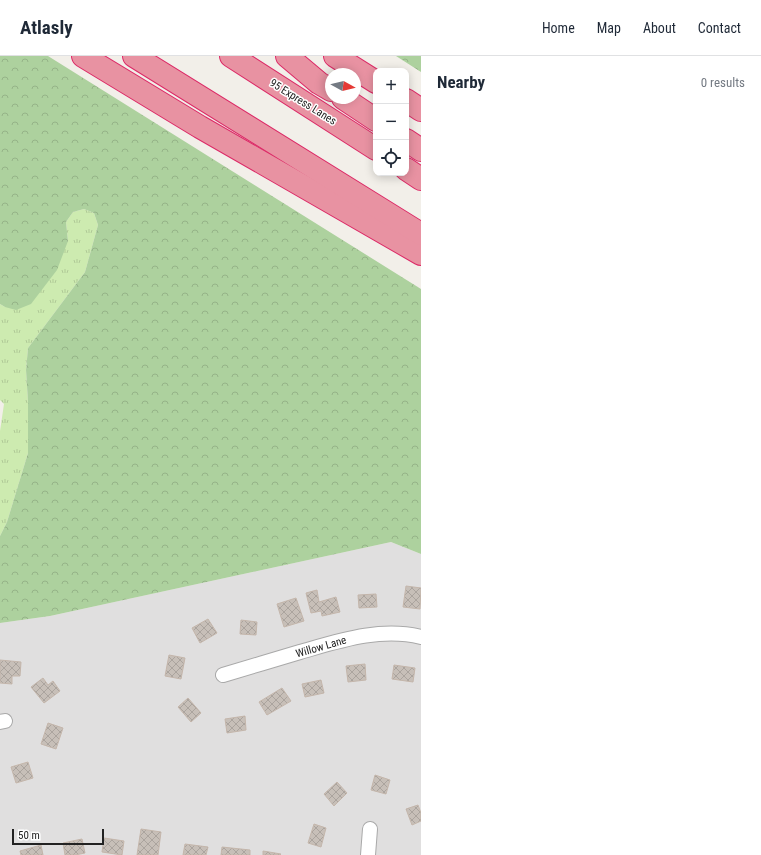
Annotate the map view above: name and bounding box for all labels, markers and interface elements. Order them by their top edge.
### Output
text: Atlasly [20,16,73,39]
text: Home [542,20,575,36]
text: Map [597,20,621,36]
text: About [643,20,676,36]
text: Contact [698,20,741,36]
north arrow [325,68,361,104]
map controls [373,68,409,176]
button: + [373,68,409,104]
text: Nearby [437,72,485,92]
text: 0 results [701,75,745,90]
street label: 95 Express Lanes [267,76,339,128]
button: − [373,104,409,140]
button: locate [373,140,409,176]
street label: Willow Lane [294,634,348,660]
scale bar [12,827,104,846]
text: 50 m [18,829,40,842]

